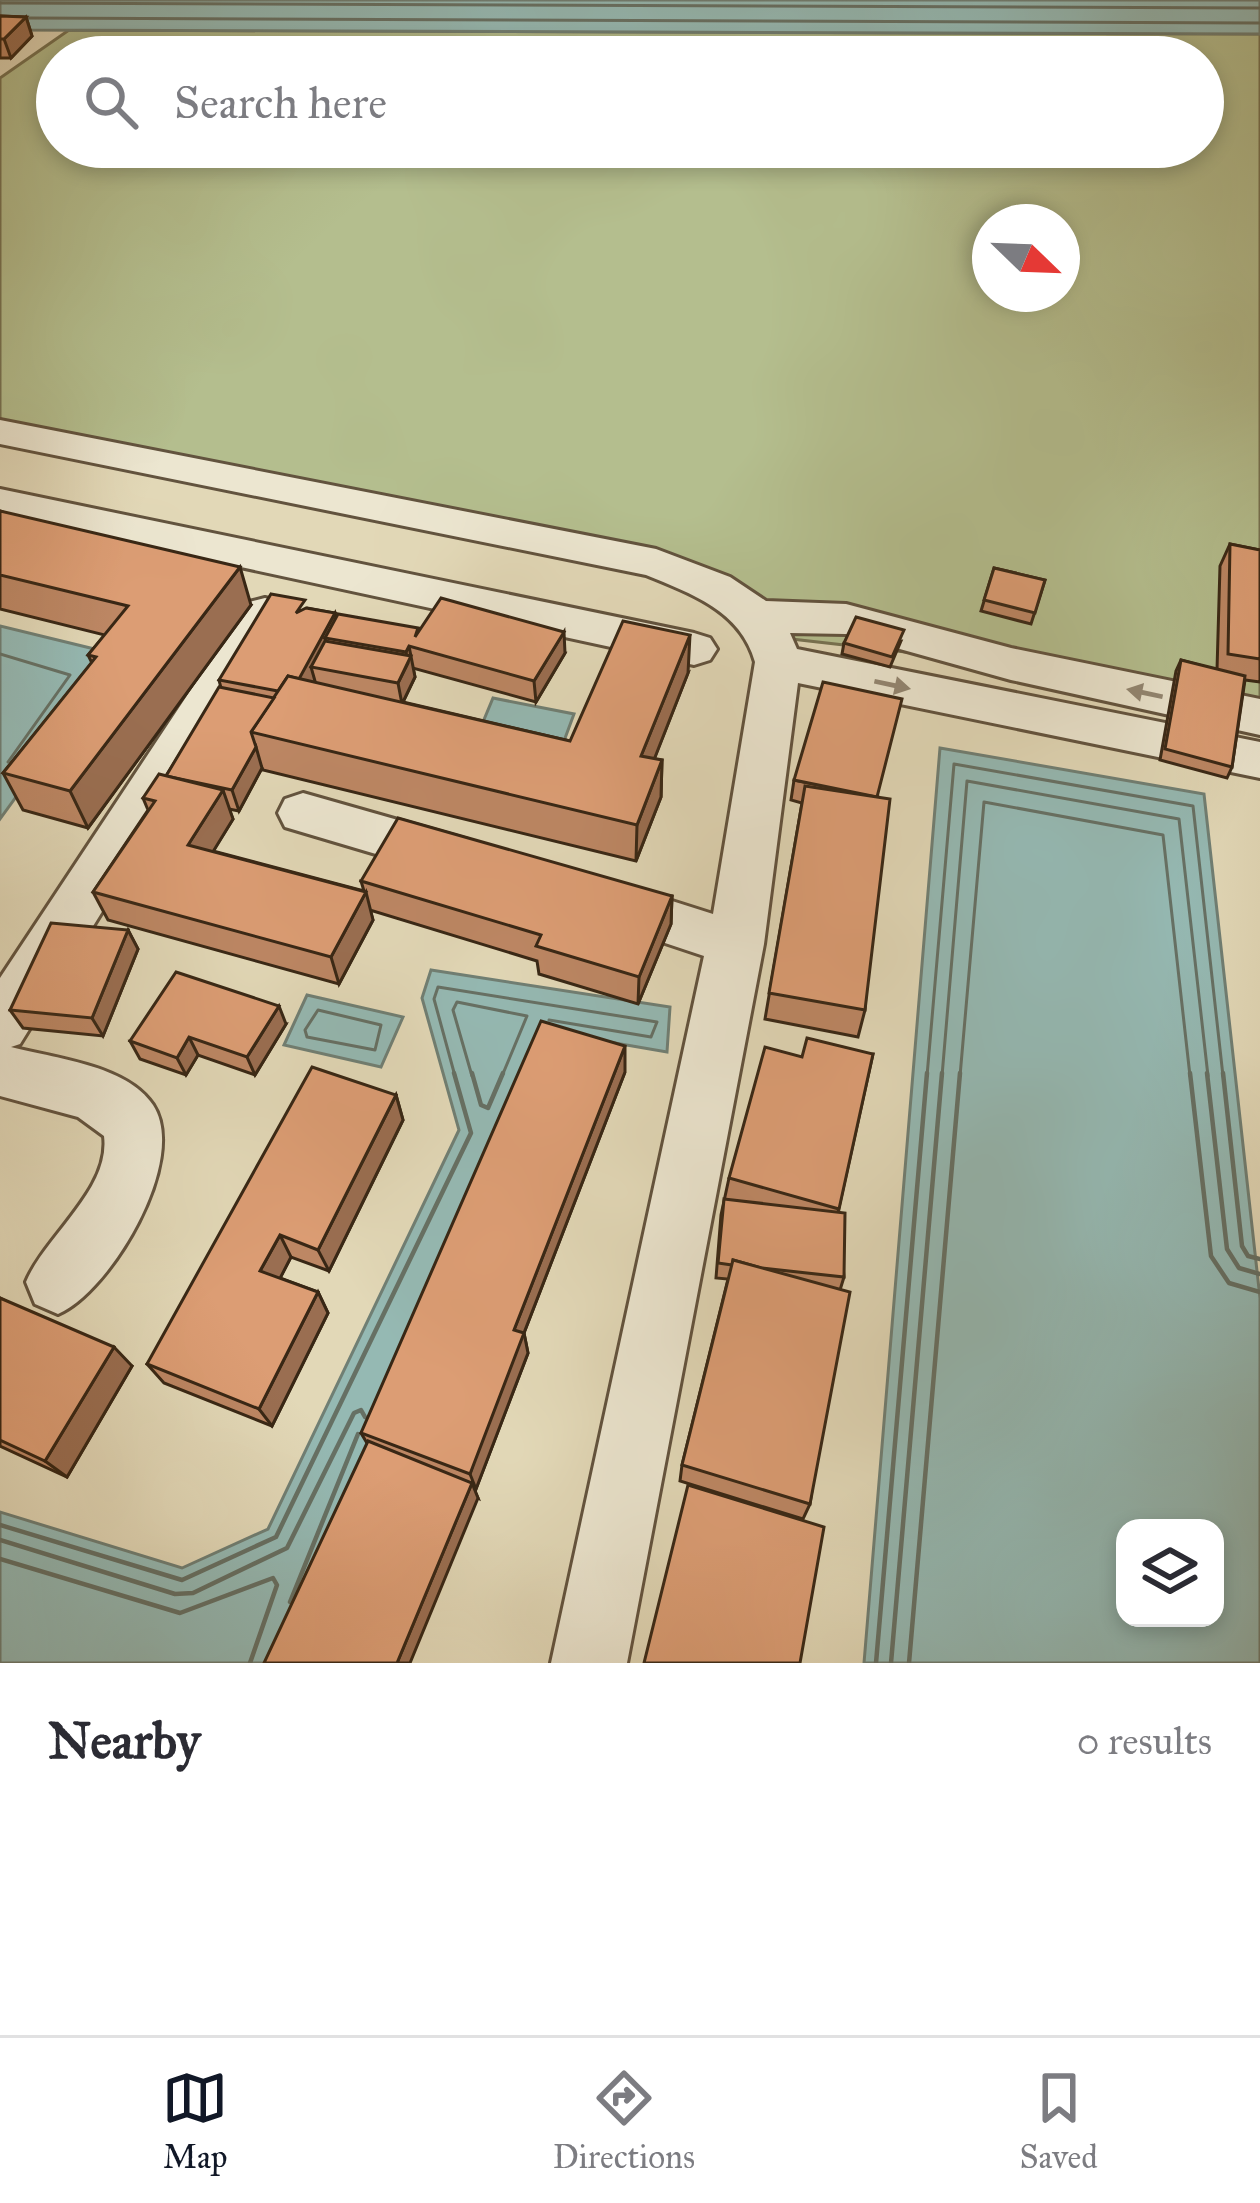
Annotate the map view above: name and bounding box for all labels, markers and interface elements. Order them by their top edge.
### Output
search box [36,36,1224,168]
icon: search [78,69,144,135]
text: Search here [174,75,387,130]
north arrow [972,204,1080,312]
one-way arrow [874,677,912,696]
one-way arrow [1126,682,1164,701]
map controls [1116,1519,1224,1627]
button: layers [1116,1519,1224,1627]
text: Nearby [48,1710,200,1772]
text: 0 results [1077,1717,1212,1765]
tab: Map [162,2065,228,2177]
tab: Directions [553,2065,695,2177]
tab: Saved [1019,2065,1098,2177]

